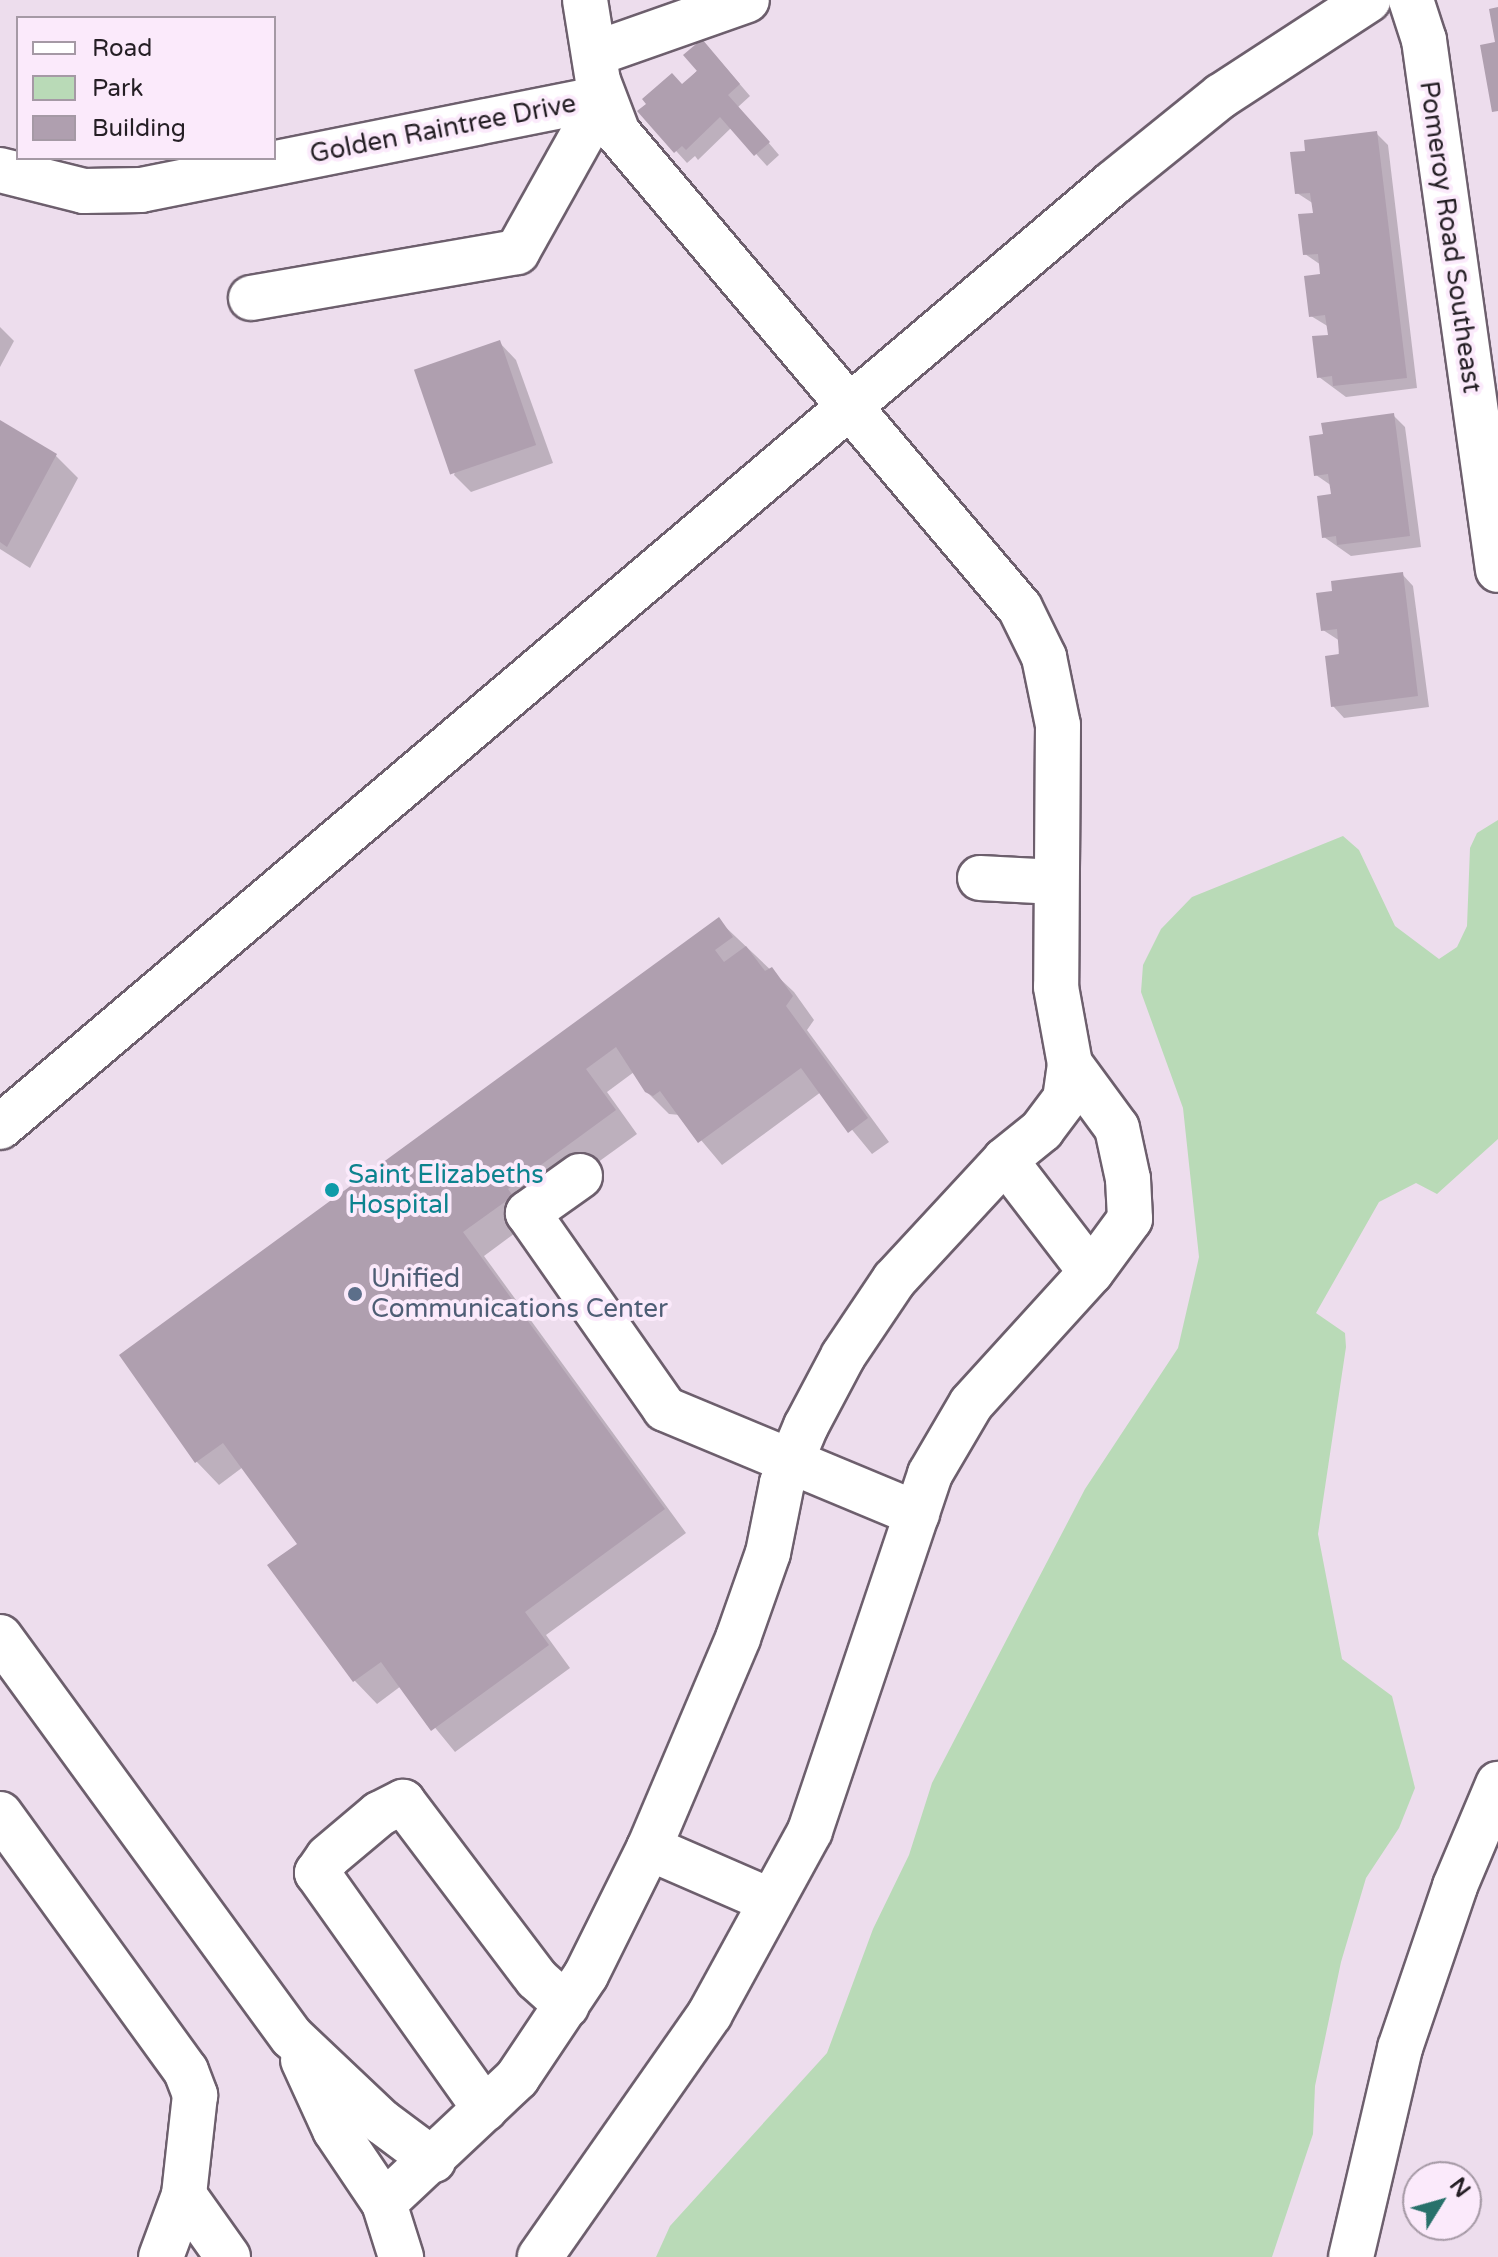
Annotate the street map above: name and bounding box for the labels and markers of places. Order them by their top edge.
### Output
place label: Saint Elizabeths Hospital [348,1159,544,1220]
marker: Saint Elizabeths Hospital [323,1181,341,1199]
place label: Unified Communications Center [371,1263,668,1324]
marker: Unified Communications Center [346,1285,364,1303]

